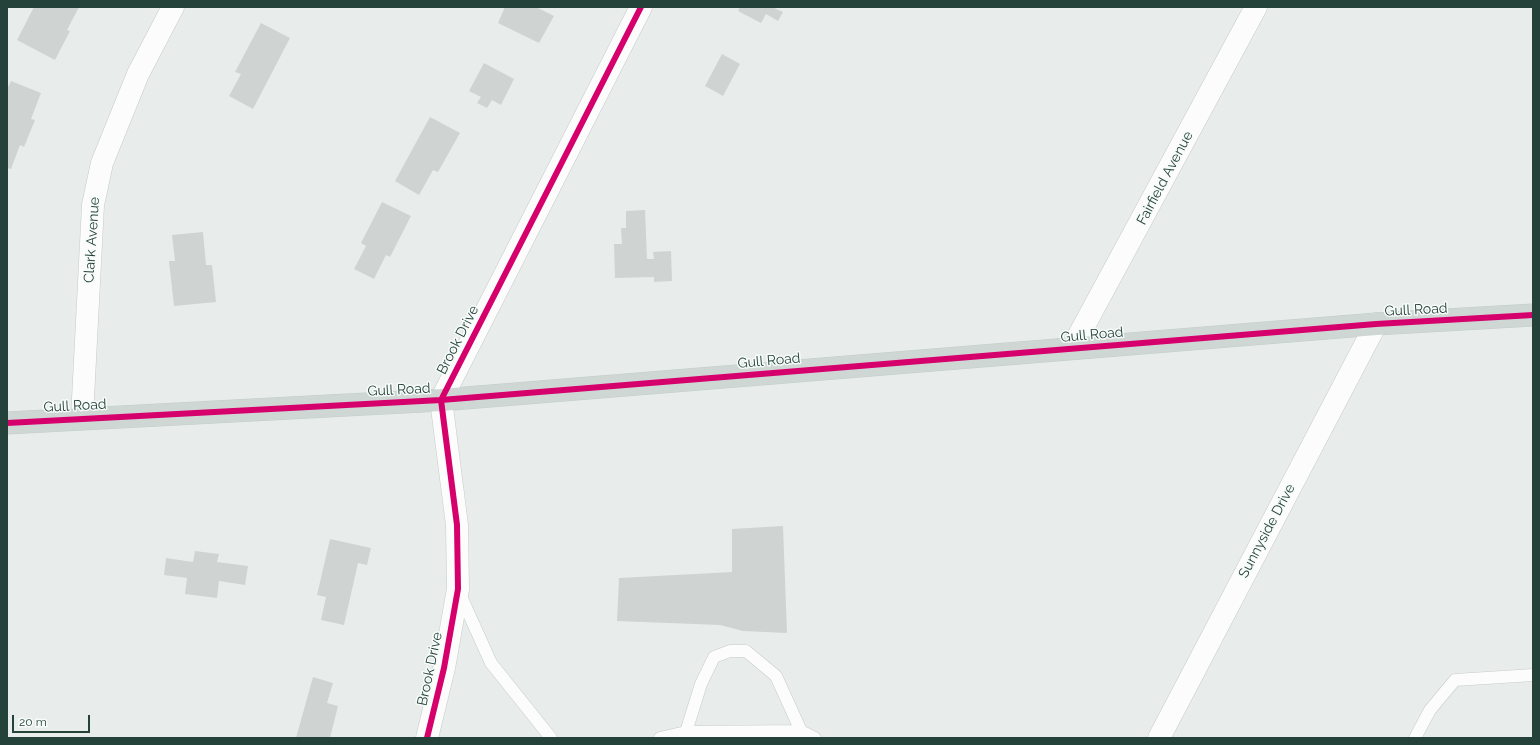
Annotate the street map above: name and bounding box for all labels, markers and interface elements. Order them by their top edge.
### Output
street label: Fairfield Avenue [1133,128,1197,228]
street label: Clark Avenue [81,196,103,284]
street label: Gull Road [1384,300,1448,320]
street label: Brook Drive [433,303,483,377]
street label: Gull Road [1060,324,1124,346]
street label: Gull Road [737,350,801,372]
street label: Gull Road [367,380,431,400]
street label: Gull Road [43,396,107,416]
street label: Sunnyside Drive [1235,481,1299,581]
street label: Brook Drive [414,631,446,707]
scale bar [14,707,92,733]
text: 20 m [19,715,47,729]

